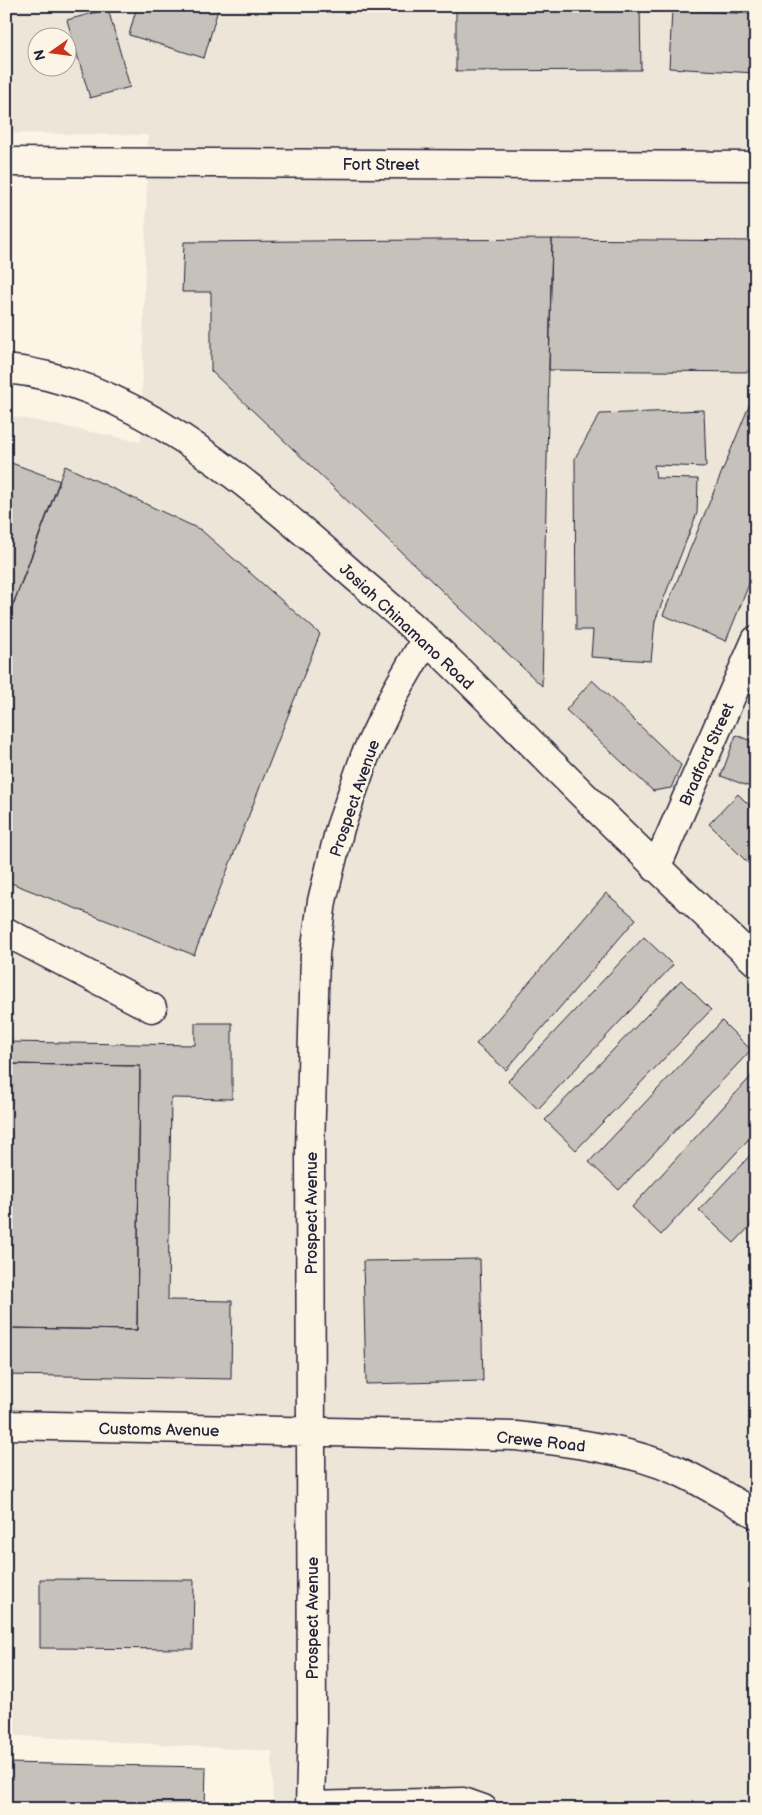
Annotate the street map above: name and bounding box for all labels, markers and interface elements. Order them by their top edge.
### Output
north arrow [28,28,78,78]
text: N [30,48,49,62]
street label: Fort Street [343,156,420,175]
street label: Josiah Chinamano Road [335,560,477,694]
street label: Bradford Street [676,700,739,809]
street label: Prospect Avenue [326,737,385,860]
street label: Prospect Avenue [303,1151,322,1274]
street label: Customs Avenue [98,1420,220,1441]
street label: Crewe Road [495,1428,586,1457]
street label: Prospect Avenue [304,1556,323,1679]

